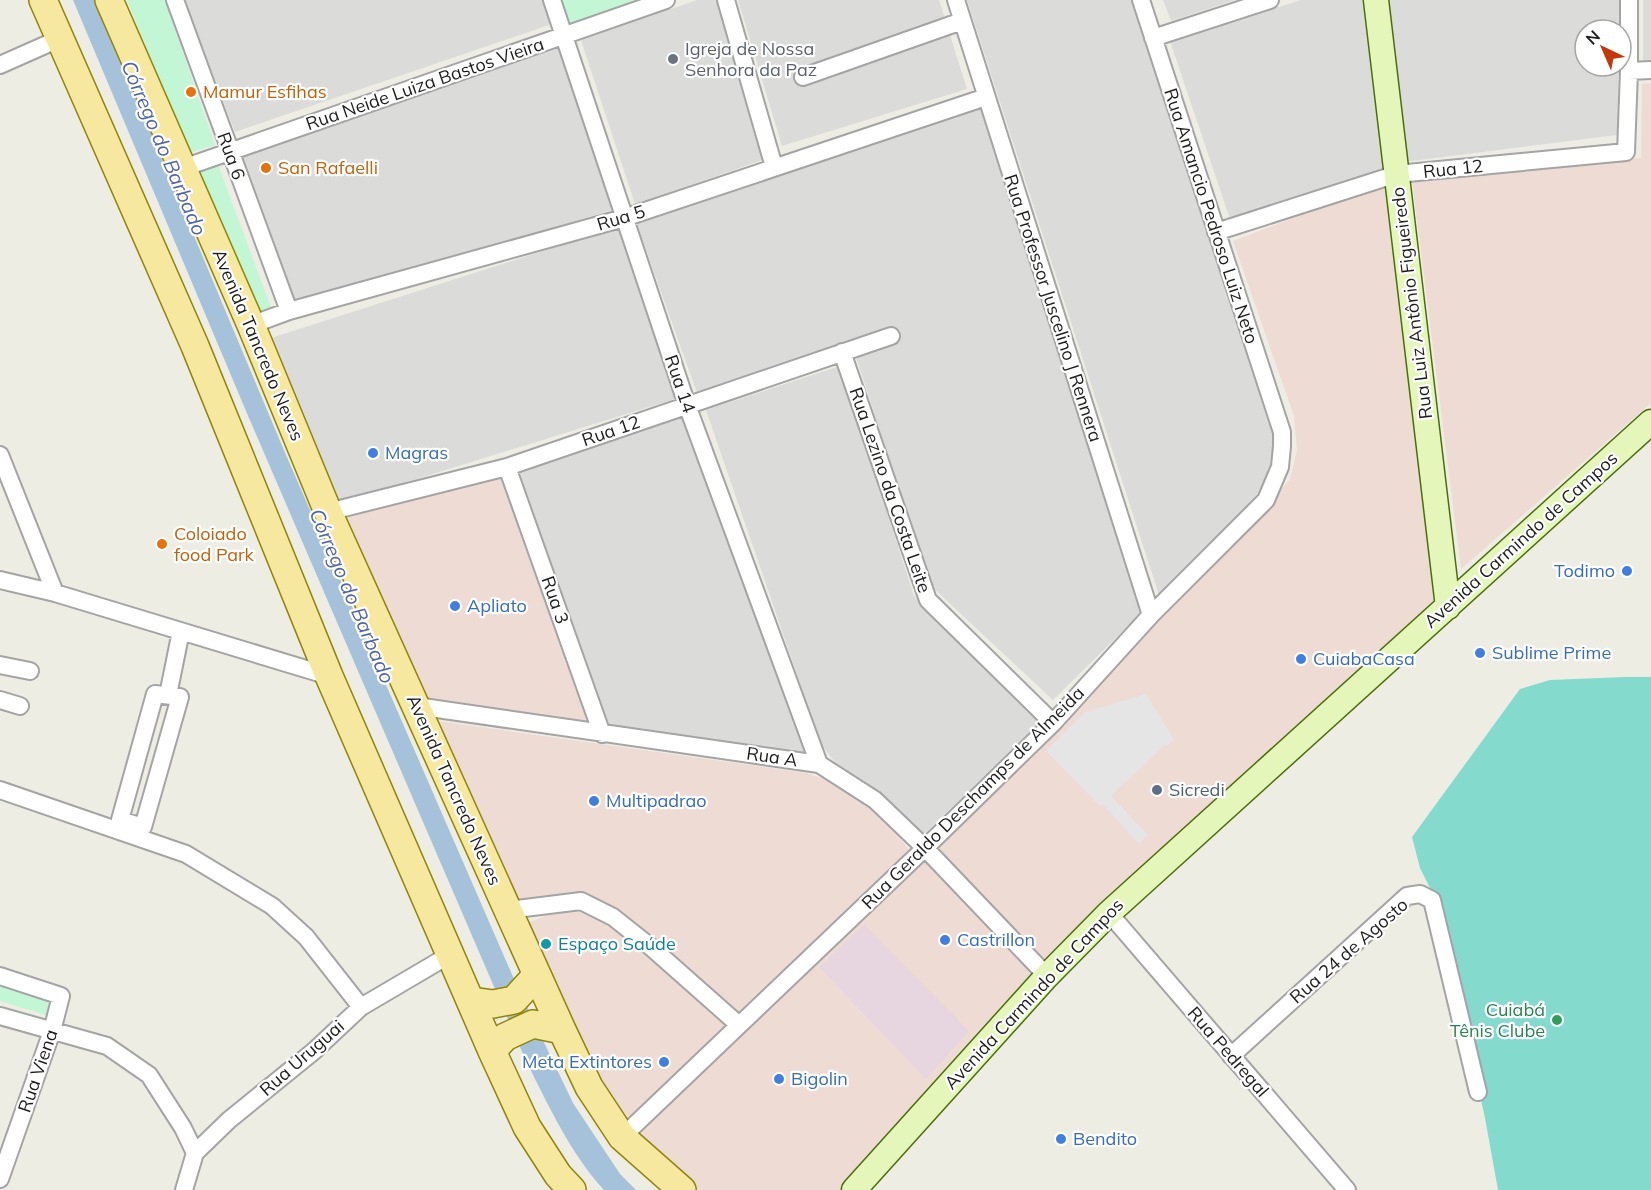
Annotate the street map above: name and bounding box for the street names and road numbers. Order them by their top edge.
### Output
street label: Rua Neide Luiza Bastos Vieira [303,32,547,135]
street label: Rua Amancio Pedroso Luiz Neto [1159,85,1264,347]
street label: Rua 6 [212,129,251,183]
street label: Rua 12 [1422,154,1484,183]
street label: Rua Professor Juscelino J Rennera [999,171,1108,445]
street label: Rua Luiz Antônio Figueiredo [1386,186,1437,420]
street label: Rua 5 [594,199,648,236]
street label: Avenida Tancredo Neves [208,245,309,444]
street label: Rua 14 [660,352,701,416]
street label: Rua Lezino da Costa Leite [844,384,936,596]
street label: Rua 12 [579,410,643,451]
street label: Avenida Carmindo de Campos [1419,446,1622,633]
street label: Rua 3 [537,573,574,627]
street label: Rua Geraldo Deschamps de Almeida [856,681,1089,914]
street label: Avenida Tancredo Neves [402,691,507,889]
street label: Rua A [745,742,799,771]
street label: Avenida Carmindo de Campos [939,893,1128,1094]
street label: Rua 24 de Agosto [1285,893,1413,1008]
street label: Rua Pedregal [1183,1002,1274,1102]
street label: Rua Uruguai [255,1015,349,1101]
street label: Rua Viena [13,1026,62,1115]

